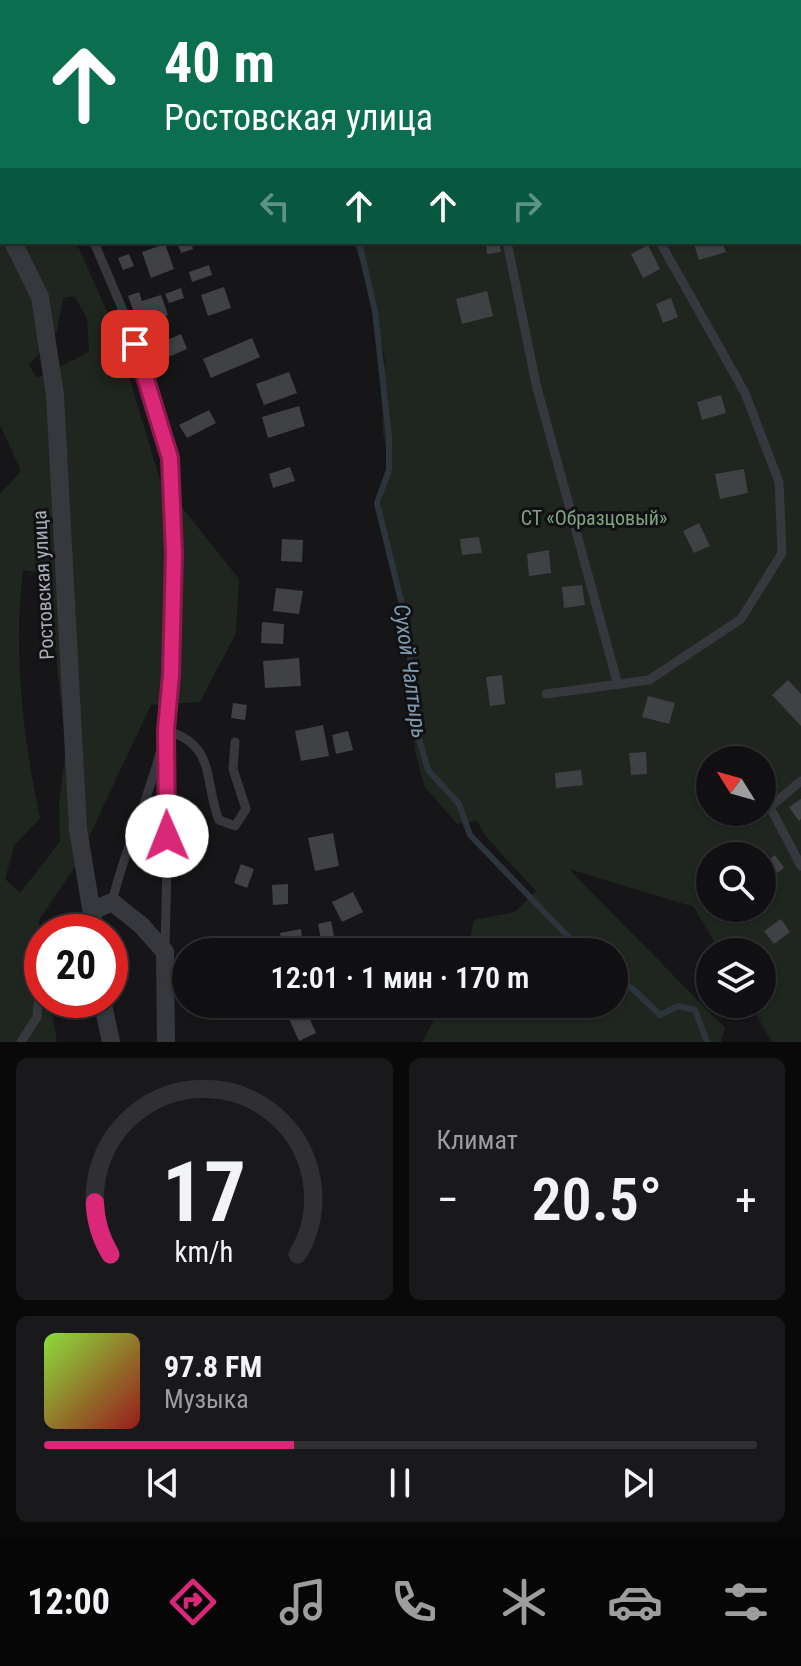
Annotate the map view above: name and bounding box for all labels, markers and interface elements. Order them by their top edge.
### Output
text: 40 m [164,30,275,96]
icon: ahead [32,32,136,136]
text: Ростовская улица [164,97,433,139]
icon: left [253,184,297,228]
icon: ahead [337,184,381,228]
icon: ahead [421,184,465,228]
icon: right [505,184,549,228]
pin [101,310,169,378]
icon: arrive [113,322,157,366]
park label: СТ «Образцовый» [521,506,667,530]
street label: Ростовская улица [27,510,59,660]
water label: Сухой Чалтырь [389,602,432,740]
north arrow [696,746,776,826]
map controls [696,746,776,1018]
position arrow [125,794,209,878]
button: search [696,842,776,922]
speed limit sign: 20 [24,914,128,1018]
button: layers [696,938,776,1018]
text: 12:01 · 1 мин · 170 m [271,960,529,995]
text: Климат [437,1125,518,1155]
text: 17 [162,1144,246,1241]
text: 20.5° [531,1164,662,1235]
text: − [437,1174,459,1226]
text: + [735,1174,757,1226]
text: km/h [175,1235,234,1269]
text: 97.8 FM [164,1349,262,1384]
text: Музыка [164,1384,249,1414]
icon: previous [141,1461,185,1505]
icon: pause [378,1461,422,1505]
icon: next [616,1461,660,1505]
icon: directions [165,1574,221,1630]
icon: music [275,1574,331,1630]
icon: phone [386,1574,442,1630]
icon: climate [496,1574,552,1630]
icon: car [607,1574,663,1630]
icon: filters [718,1574,774,1630]
text: 12:00 [27,1581,110,1623]

